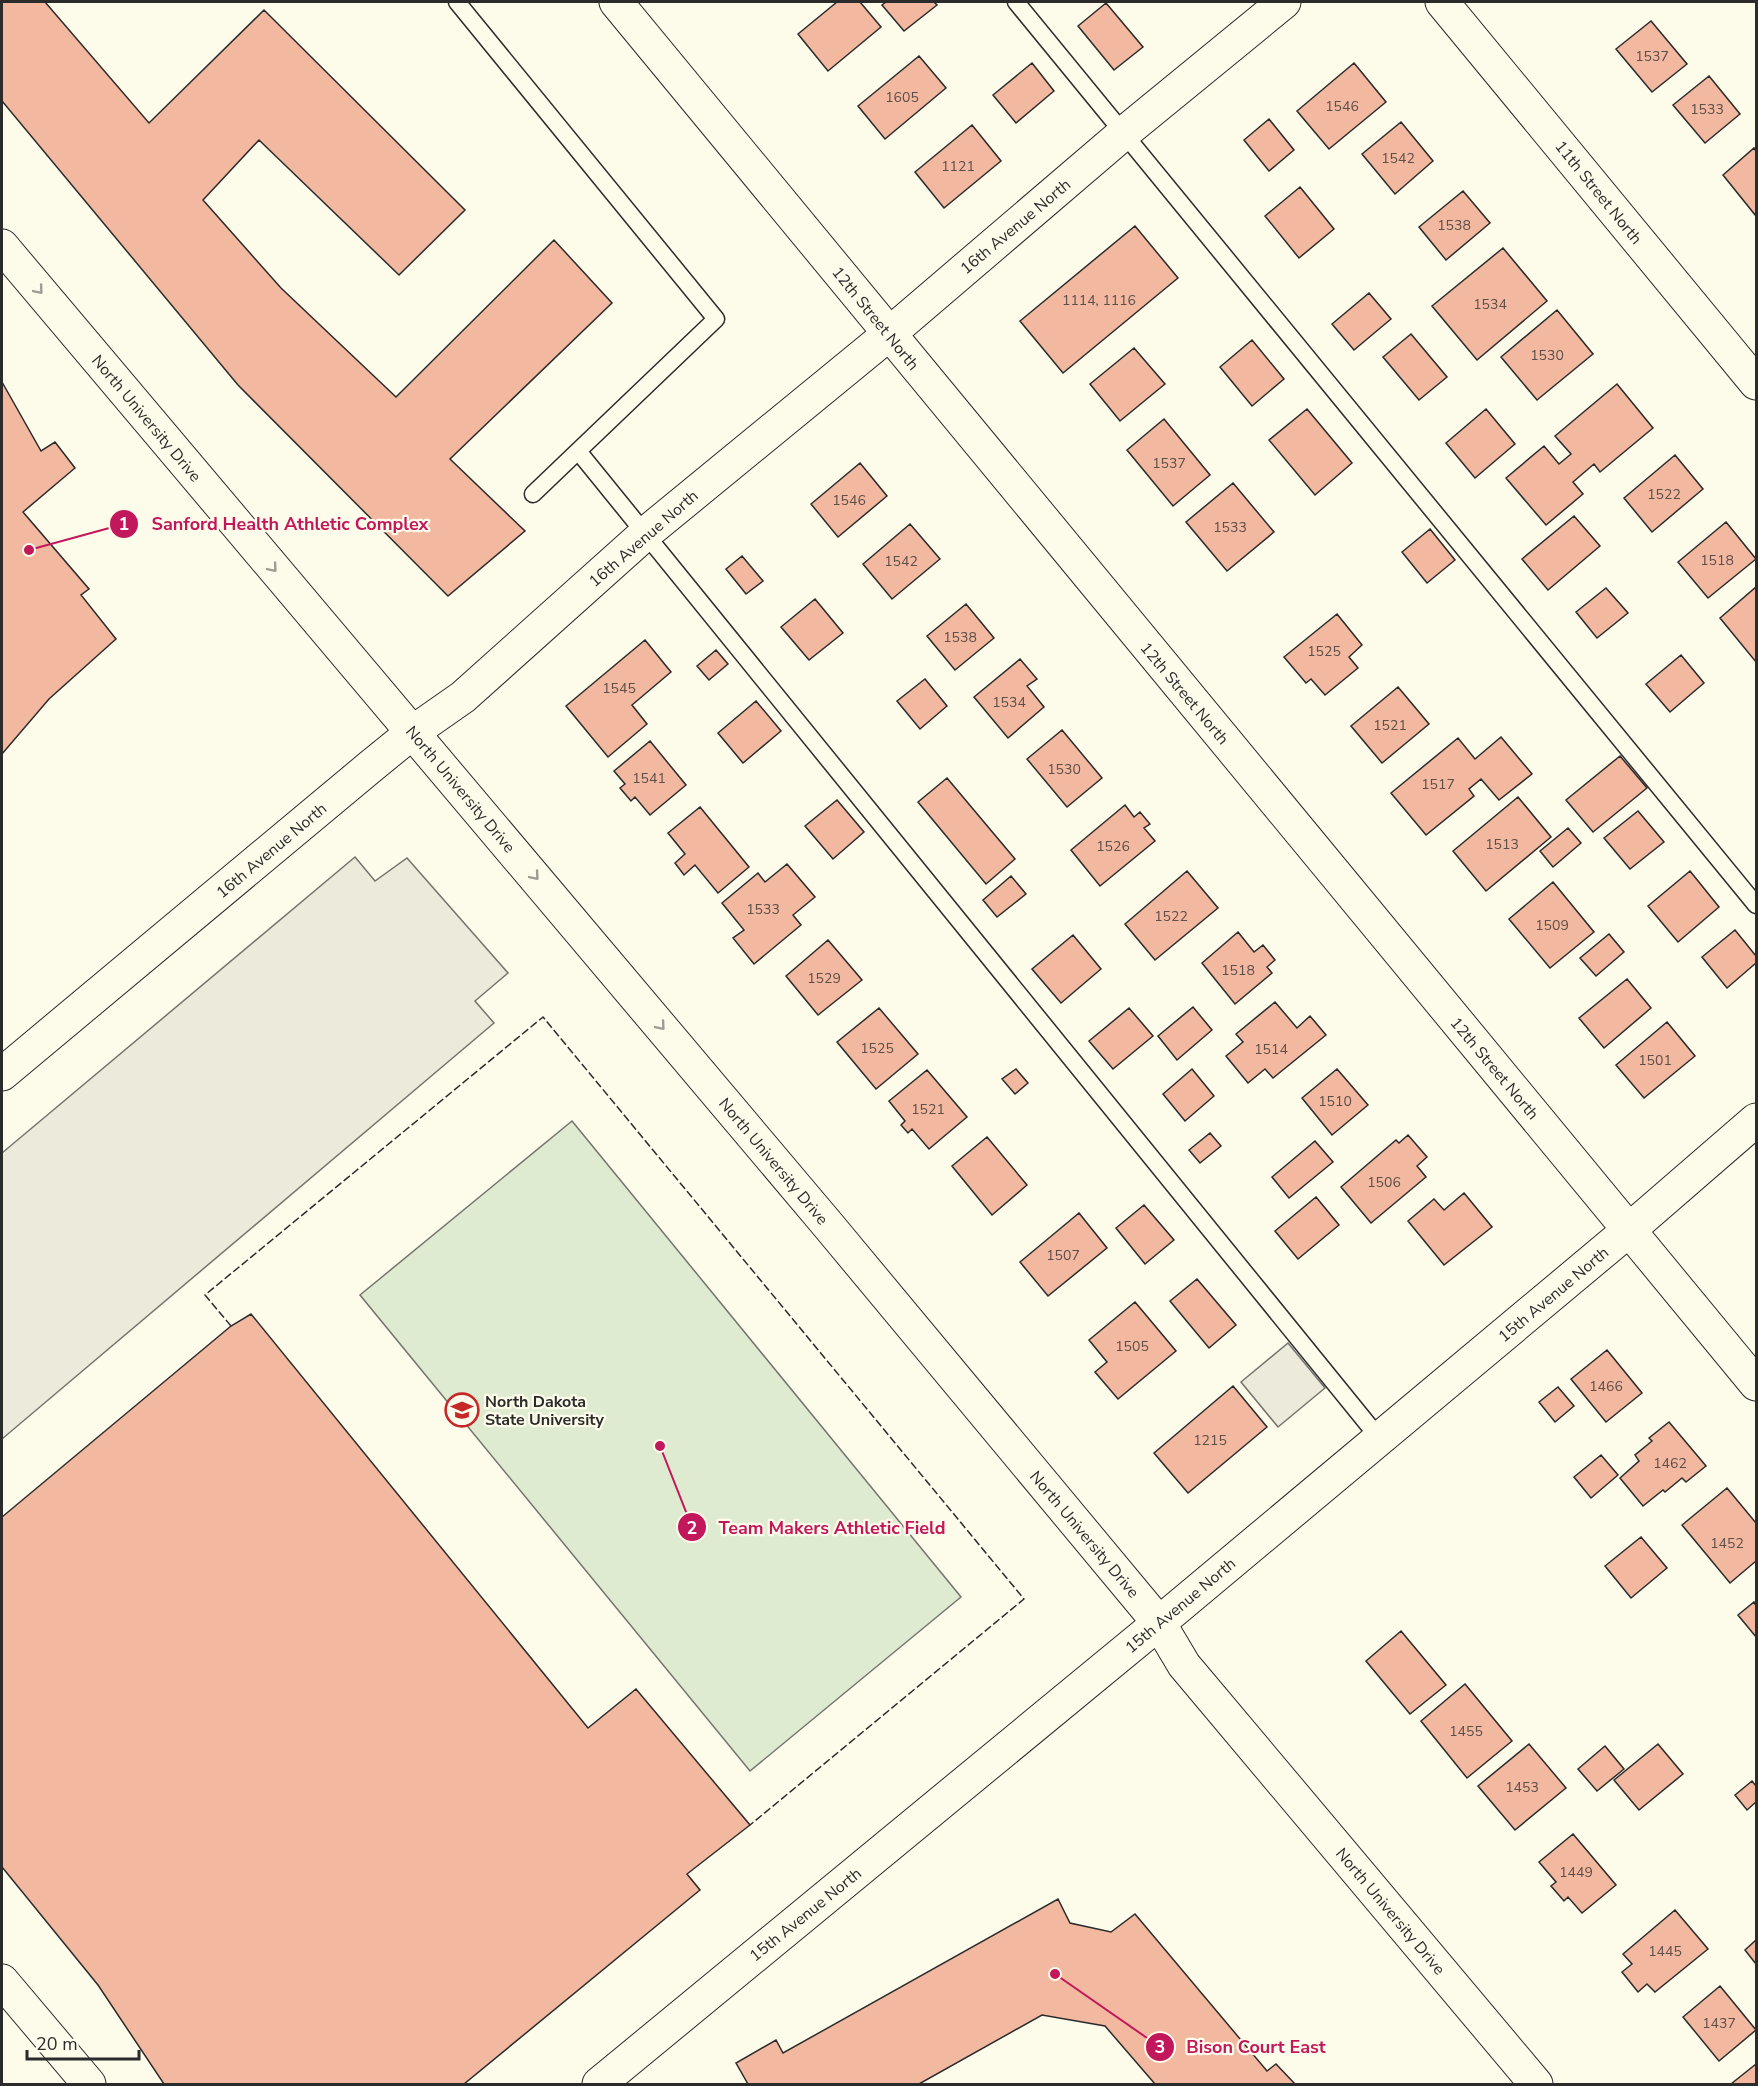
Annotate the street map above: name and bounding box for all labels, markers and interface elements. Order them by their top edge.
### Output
house number: 1537 [1635,47,1669,66]
house number: 1605 [885,88,919,107]
house number: 1546 [1325,97,1359,116]
house number: 1533 [1690,100,1724,119]
street label: 11th Street North [1550,136,1647,249]
house number: 1542 [1381,149,1415,168]
house number: 1121 [941,157,975,176]
street label: 16th Avenue North [956,174,1076,280]
house number: 1538 [1437,216,1471,235]
street label: 12th Street North [827,262,924,375]
one-way arrow [32,283,43,294]
house number: 1114, 1116 [1062,291,1136,310]
house number: 1534 [1473,295,1507,314]
house number: 1530 [1530,346,1564,365]
street label: North University Drive [86,350,206,487]
house number: 1537 [1152,454,1186,473]
street label: 16th Avenue North [584,485,703,592]
house number: 1522 [1647,485,1681,504]
house number: 1546 [832,491,866,510]
callout: Sanford Health Athletic Complex [109,506,440,542]
text: 1 [119,512,129,536]
text: Sanford Health Athletic Complex [152,512,429,536]
house number: 1533 [1213,518,1247,537]
house number: 1518 [1700,551,1734,570]
house number: 1542 [884,552,918,571]
one-way arrow [266,561,277,572]
house number: 1538 [943,628,977,647]
street label: 12th Street North [1135,638,1234,749]
house number: 1525 [1307,642,1341,661]
house number: 1545 [602,679,636,698]
house number: 1534 [992,693,1026,712]
house number: 1521 [1373,716,1407,735]
street label: North University Drive [400,721,520,858]
house number: 1530 [1047,760,1081,779]
house number: 1541 [632,769,666,788]
house number: 1517 [1421,775,1455,794]
street label: 16th Avenue North [212,798,332,904]
house number: 1513 [1485,835,1519,854]
house number: 1526 [1096,837,1130,856]
one-way arrow [528,869,539,880]
house number: 1533 [746,900,780,919]
house number: 1522 [1154,907,1188,926]
house number: 1509 [1535,916,1569,935]
house number: 1518 [1221,961,1255,980]
house number: 1529 [807,969,841,988]
street label: 12th Street North [1445,1013,1544,1124]
one-way arrow [654,1019,665,1030]
house number: 1525 [860,1039,894,1058]
house number: 1514 [1254,1040,1288,1059]
house number: 1501 [1638,1051,1672,1070]
house number: 1510 [1318,1092,1352,1111]
street label: North University Drive [713,1093,833,1230]
house number: 1521 [911,1100,945,1119]
house number: 1506 [1367,1173,1401,1192]
street label: 15th Avenue North [1494,1242,1614,1348]
house number: 1507 [1046,1246,1080,1265]
house number: 1505 [1115,1337,1149,1356]
house number: 1466 [1589,1377,1623,1396]
place label: North Dakota State University [485,1391,605,1431]
school or university icon: North Dakota State University [444,1392,480,1428]
house number: 1215 [1193,1431,1227,1450]
house number: 1462 [1653,1454,1687,1473]
street label: North University Drive [1024,1466,1144,1603]
callout: Team Makers Athletic Field [677,1509,958,1545]
text: 2 [687,1516,697,1540]
text: Team Makers Athletic Field [718,1516,946,1540]
house number: 1452 [1710,1534,1744,1553]
street label: 15th Avenue North [1121,1553,1241,1659]
house number: 1455 [1449,1722,1483,1741]
house number: 1453 [1505,1778,1539,1797]
street label: North University Drive [1330,1843,1450,1980]
street label: 15th Avenue North [745,1863,866,1967]
house number: 1449 [1559,1863,1593,1882]
house number: 1445 [1648,1942,1682,1961]
house number: 1437 [1702,2014,1736,2033]
scale bar [27,2023,140,2061]
callout: Bison Court East [1145,2029,1338,2065]
text: 20 m [36,2032,78,2056]
text: 3 [1155,2035,1165,2059]
text: Bison Court East [1186,2035,1326,2059]

